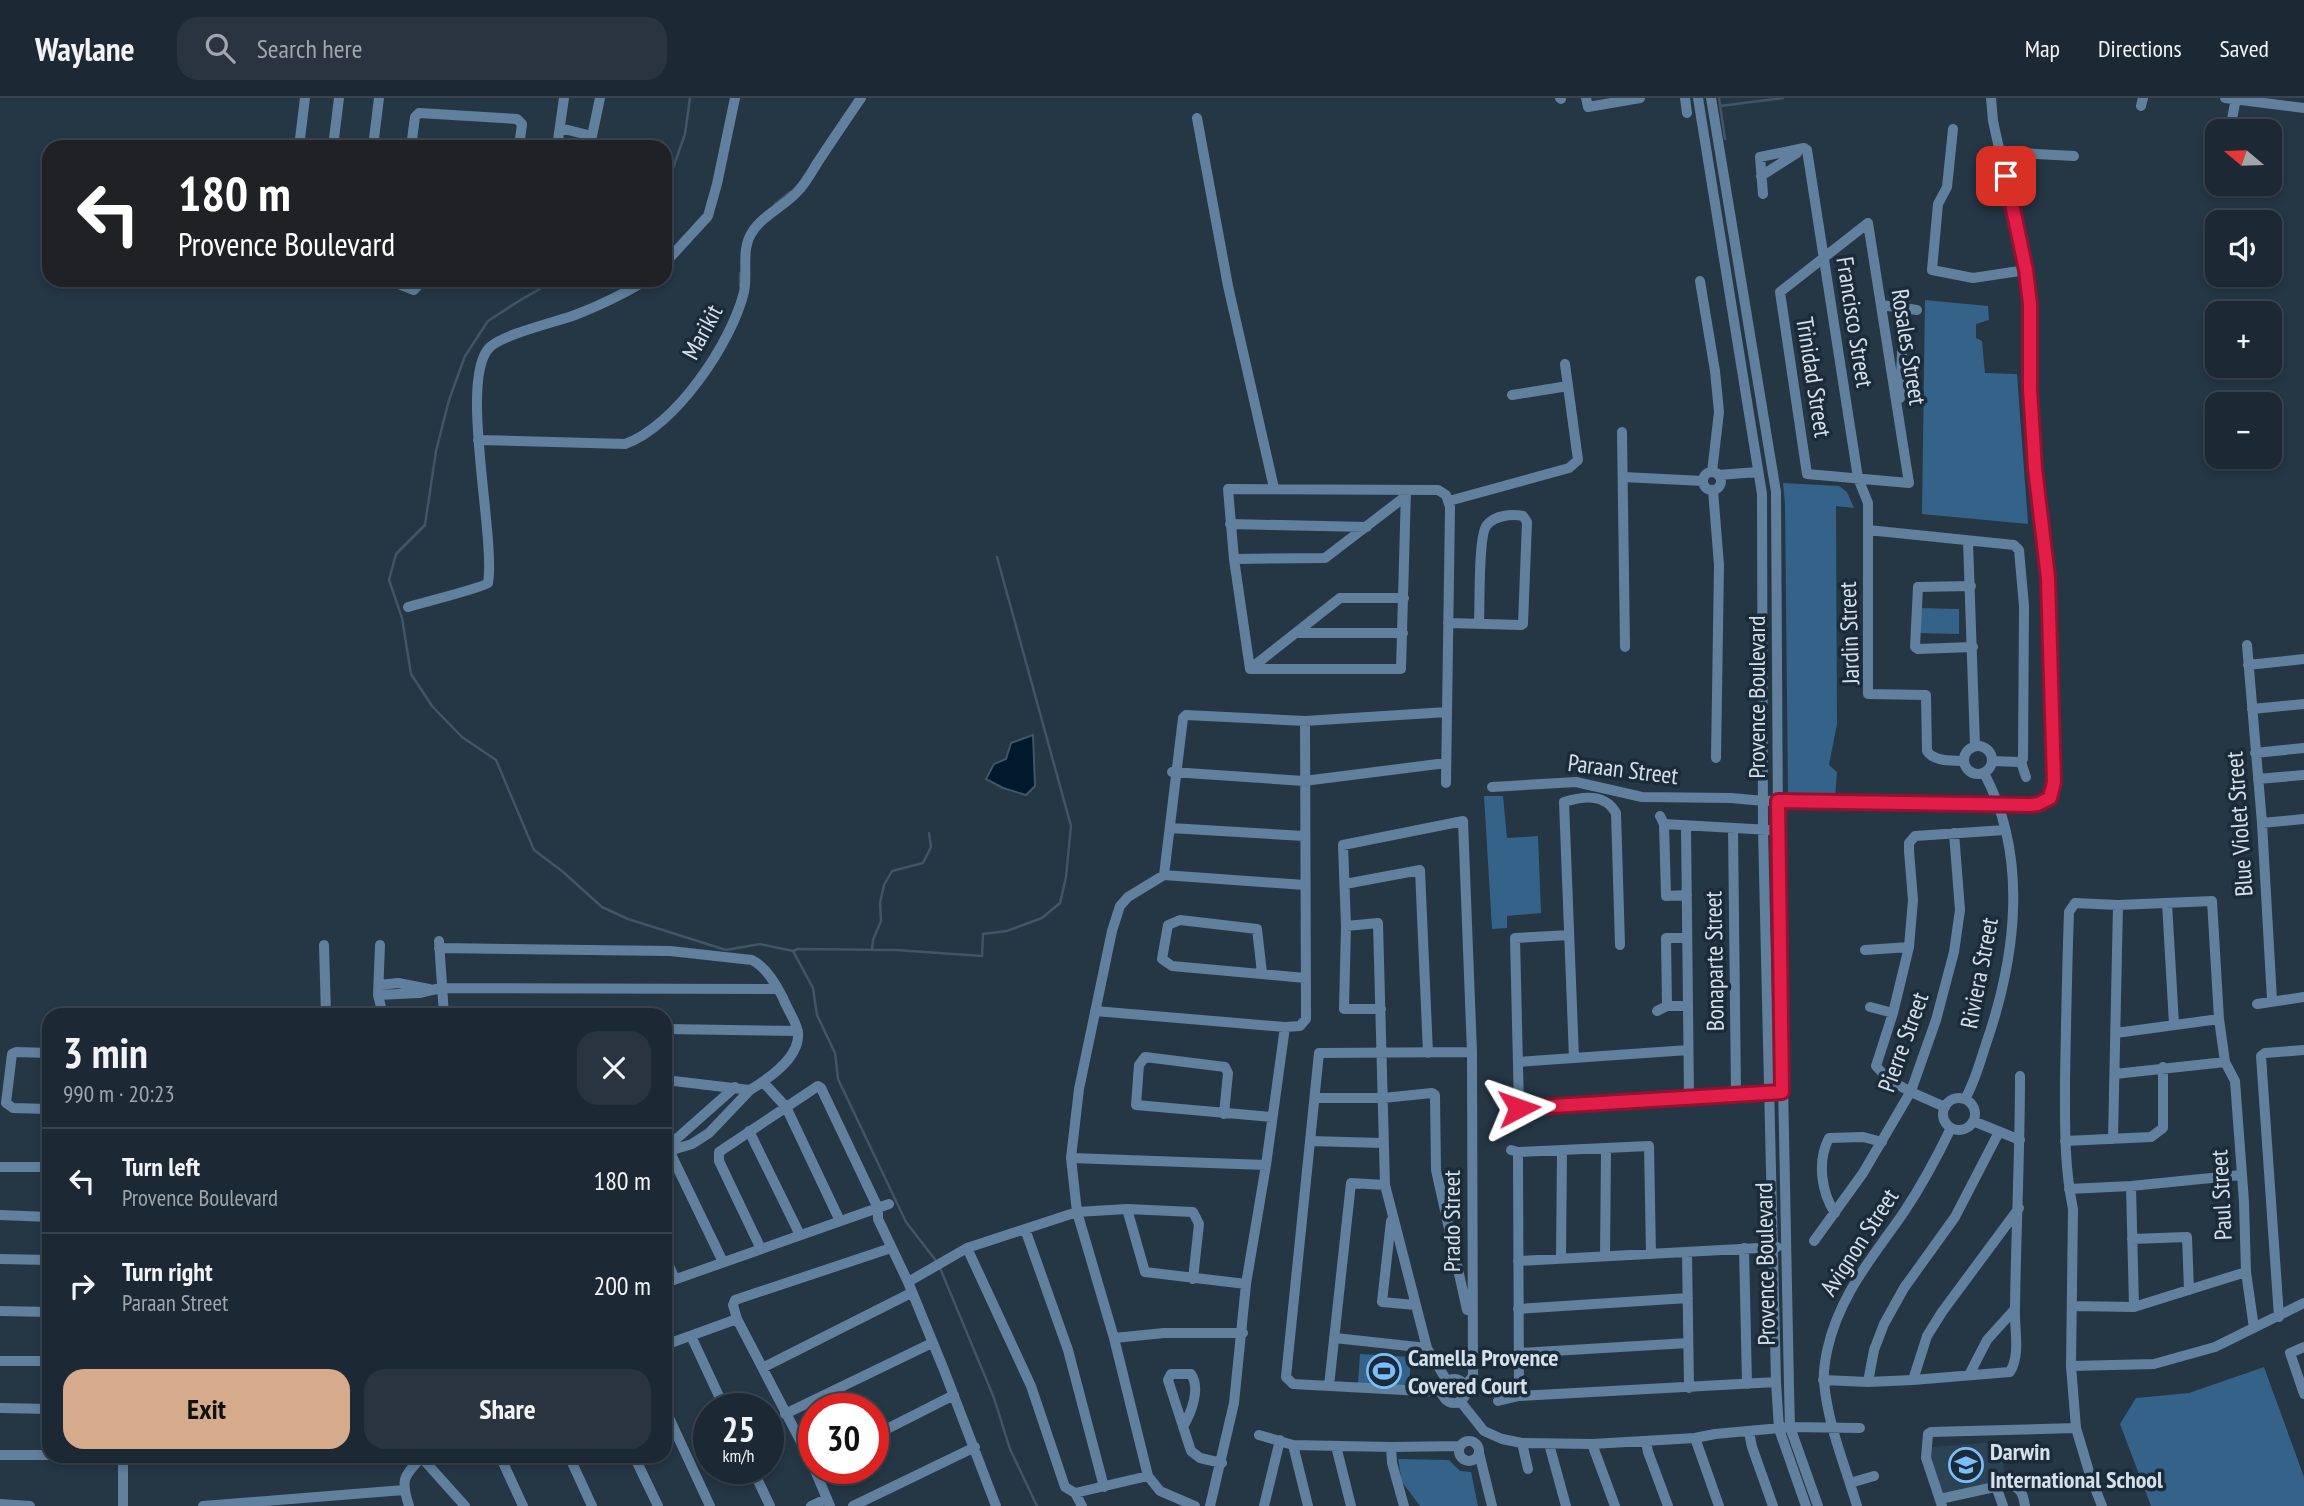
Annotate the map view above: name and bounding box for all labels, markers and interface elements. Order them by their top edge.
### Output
search box [177,17,667,80]
text: Waylane [35,27,135,70]
icon: search [201,29,239,67]
text: Search here [257,32,362,65]
text: Map [2025,33,2060,64]
text: Directions [2098,33,2182,64]
text: Saved [2220,33,2269,64]
north arrow [2205,119,2282,196]
map controls [2205,119,2282,469]
pin [1976,146,2036,206]
icon: arrive [1987,157,2025,195]
text: 180 m [178,161,291,225]
icon: left [63,168,154,259]
button: sound [2205,210,2282,287]
text: Provence Boulevard [178,223,395,265]
street label: Francisco Street [1829,255,1881,390]
street label: Rosales Street [1885,287,1934,408]
street label: Marikit [675,299,729,365]
button: + [2205,301,2282,378]
street label: Trinidad Street [1789,315,1839,440]
button: − [2205,392,2282,469]
street label: Jardin Street [1832,581,1866,686]
street label: Provence Boulevard [1741,616,1772,778]
street label: Paraan Street [1566,747,1680,791]
street label: Blue Violet Street [2218,750,2260,898]
street label: Bonaparte Street [1697,890,1731,1031]
street label: Riviera Street [1953,915,2005,1031]
street label: Pierre Street [1871,988,1935,1096]
text: 3 min [63,1025,148,1080]
button: close [577,1031,651,1105]
position arrow [1482,1071,1556,1145]
text: 990 m · 20:23 [63,1079,175,1108]
street label: Paul Street [2203,1149,2239,1241]
text: Turn left [122,1150,200,1183]
icon: left [63,1162,101,1200]
text: 180 m [593,1164,651,1197]
street label: Prado Street [1436,1170,1467,1272]
street label: Provence Boulevard [1748,1182,1782,1346]
street label: Avignon Street [1813,1182,1905,1301]
text: Provence Boulevard [122,1183,278,1212]
text: Turn right [122,1255,213,1288]
icon: right [63,1267,101,1305]
text: 200 m [593,1269,651,1302]
text: Paraan Street [122,1288,228,1317]
place label: Camella Provence Covered Court [1408,1342,1559,1401]
sports icon: Camella Provence Covered Court [1365,1352,1403,1390]
button: Exit [63,1369,350,1449]
button: Share [364,1369,651,1449]
speed limit sign: 30 [798,1393,889,1484]
text: 25 [722,1406,755,1452]
place label: Darwin International School [1990,1436,2163,1495]
text: km/h [723,1444,754,1467]
school or university icon: Darwin International School [1947,1446,1985,1484]

